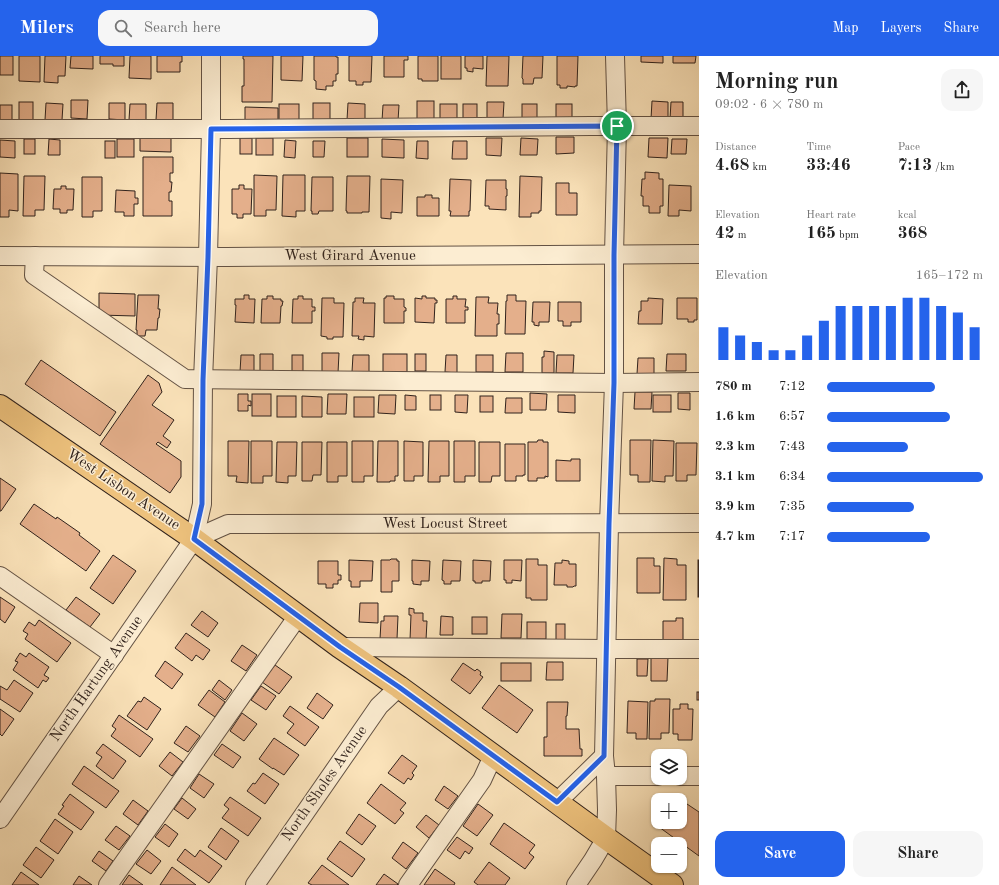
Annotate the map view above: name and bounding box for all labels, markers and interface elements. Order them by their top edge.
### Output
search box [98,10,378,46]
icon: search [112,17,134,39]
text: Milers [20,19,74,38]
text: Search here [144,21,221,36]
text: Map [833,21,859,35]
text: Layers [881,21,922,35]
text: Share [944,21,979,35]
button: share [941,69,983,111]
text: Morning run [715,71,838,93]
text: 09:02 · 6 × 780 m [715,98,823,111]
pin [600,109,634,143]
icon: arrive [606,115,628,137]
text: Distance [715,142,756,153]
text: Time [806,142,831,153]
text: Pace [898,142,920,153]
text: 4.68 [715,157,749,174]
text: 33:46 [806,157,851,174]
text: 7:13 [898,157,932,174]
text: km [749,162,767,173]
text: /km [932,162,954,173]
text: Elevation [715,210,760,221]
text: Heart rate [806,210,856,221]
text: kcal [898,210,917,221]
text: 42 [715,225,735,242]
text: 165 [806,225,836,242]
text: 368 [898,225,927,242]
text: m [735,230,747,241]
text: bpm [836,230,859,241]
street label: West Girard Avenue [284,249,416,264]
text: Elevation [715,269,768,282]
text: 165–172 m [916,269,983,282]
text: 780 m [715,380,752,393]
text: 7:12 [779,380,805,393]
text: 1.6 km [715,410,755,423]
text: 6:57 [779,410,805,423]
text: 2.3 km [715,440,755,453]
text: 7:43 [779,440,805,453]
street label: West Lisbon Avenue [64,447,182,533]
text: 3.1 km [715,470,755,483]
text: 6:34 [779,470,805,483]
text: 3.9 km [715,500,755,513]
text: 7:35 [779,500,805,513]
street label: West Locust Street [382,517,508,532]
text: 4.7 km [715,530,755,543]
text: 7:17 [779,530,805,543]
street label: North Hartung Avenue [48,613,146,745]
street label: North Sholes Avenue [280,724,370,844]
map controls [651,749,687,873]
button: layers [651,749,687,785]
button: + [651,793,687,829]
button: Save [715,831,845,877]
button: Share [853,831,983,877]
button: − [651,837,687,873]

